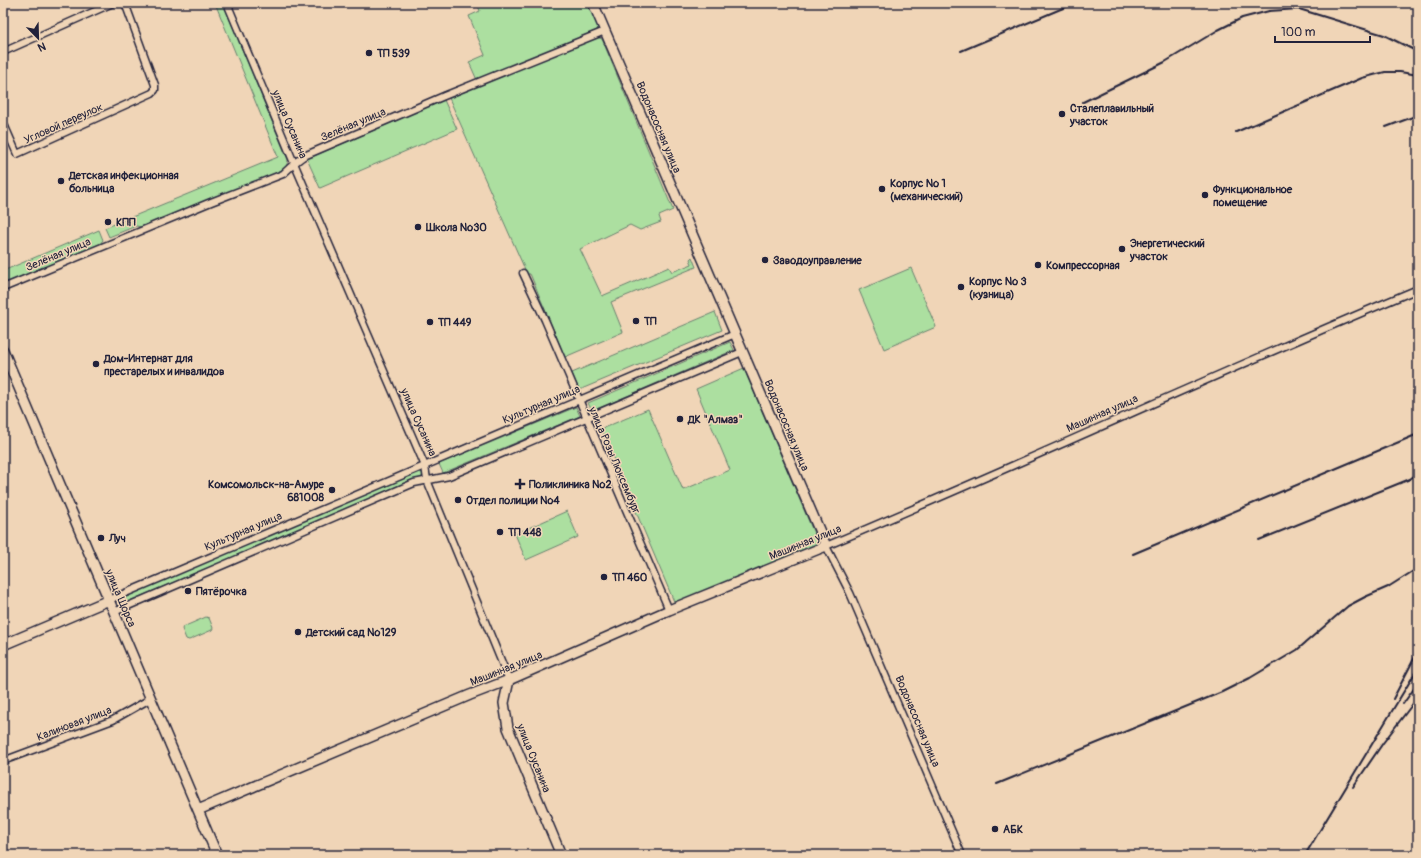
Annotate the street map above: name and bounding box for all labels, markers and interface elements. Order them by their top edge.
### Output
north arrow [18,18,58,58]
scale bar [1275,18,1370,44]
text: 100 m [1281,25,1316,40]
text: N [35,39,48,54]
place label: ТП 539 [376,47,410,60]
marker: ТП 539 [364,48,374,58]
street label: Водонасосная улица [633,80,684,175]
street label: улица Сусанина [269,87,310,160]
street label: Угловой переулок [22,100,105,147]
place label: Сталеплавильный участок [1069,102,1154,128]
street label: Зелёная улица [319,105,388,144]
marker: Сталеплавильный участок [1057,109,1067,119]
place label: Детская инфекционная больница [68,169,179,195]
marker: Детская инфекционная больница [56,176,66,186]
place label: Корпус № 1 (механический) [890,177,963,203]
place label: Функциональное помещение [1212,183,1293,209]
marker: Корпус № 1 (механический) [877,184,887,194]
marker: Функциональное помещение [1200,190,1210,200]
place label: КПП [116,216,136,229]
marker: КПП [103,217,113,227]
place label: Школа №30 [425,221,487,234]
marker: Школа №30 [413,222,423,232]
street label: Зелёная улица [24,235,93,274]
place label: Энергетический участок [1129,237,1205,263]
marker: Энергетический участок [1117,244,1127,254]
place label: Заводоуправление [773,254,862,267]
marker: Заводоуправление [760,255,770,265]
place label: Компрессорная [1046,259,1120,272]
marker: Компрессорная [1033,260,1043,270]
place label: Корпус № 3 (кузница) [969,275,1027,301]
marker: Корпус № 3 (кузница) [956,282,966,292]
place label: ТП [643,315,657,328]
place label: ТП 449 [437,316,472,329]
marker: ТП [631,316,641,326]
marker: ТП 449 [425,317,435,327]
place label: Дом-Интернат для престарелых и инвалидов [103,352,225,378]
marker: Дом-Интернат для престарелых и инвалидов [91,359,101,369]
street label: Водонасосная улица [761,378,812,473]
street label: Культурная улица [501,382,582,427]
street label: улица Сусанина [397,385,439,458]
street label: Машинная улица [1064,392,1140,435]
street label: улица Розы Люксембург [586,404,643,516]
place label: ДК "Алмаз" [687,413,743,426]
marker: ДК "Алмаз" [675,414,685,424]
place label: Комсомольск-на-Амуре 681008 [208,478,325,504]
marker: Поликлиника №2 [514,478,526,490]
place label: Поликлиника №2 [529,478,612,491]
marker: Комсомольск-на-Амуре 681008 [327,485,337,495]
place label: Отдел полиции №4 [466,494,560,507]
marker: Отдел полиции №4 [453,495,463,505]
street label: Культурная улица [203,509,284,554]
street label: Машинная улица [767,522,843,563]
place label: ТП 448 [507,526,542,539]
marker: ТП 448 [495,527,505,537]
place label: Луч [108,532,126,545]
marker: Луч [96,533,106,543]
street label: улица Щорса [102,566,139,629]
place label: ТП 460 [611,571,648,584]
marker: ТП 460 [599,572,609,582]
place label: Пятёрочка [196,585,247,598]
marker: Пятёрочка [183,586,193,596]
place label: Детский сад №129 [305,626,397,639]
marker: Детский сад №129 [293,627,303,637]
street label: Машинная улица [468,648,544,689]
street label: Водонасосная улица [892,674,943,769]
street label: Калиновая улица [35,703,113,744]
street label: улица Сусанина [513,721,553,794]
place label: АБК [1003,823,1023,836]
marker: АБК [990,824,1000,834]

